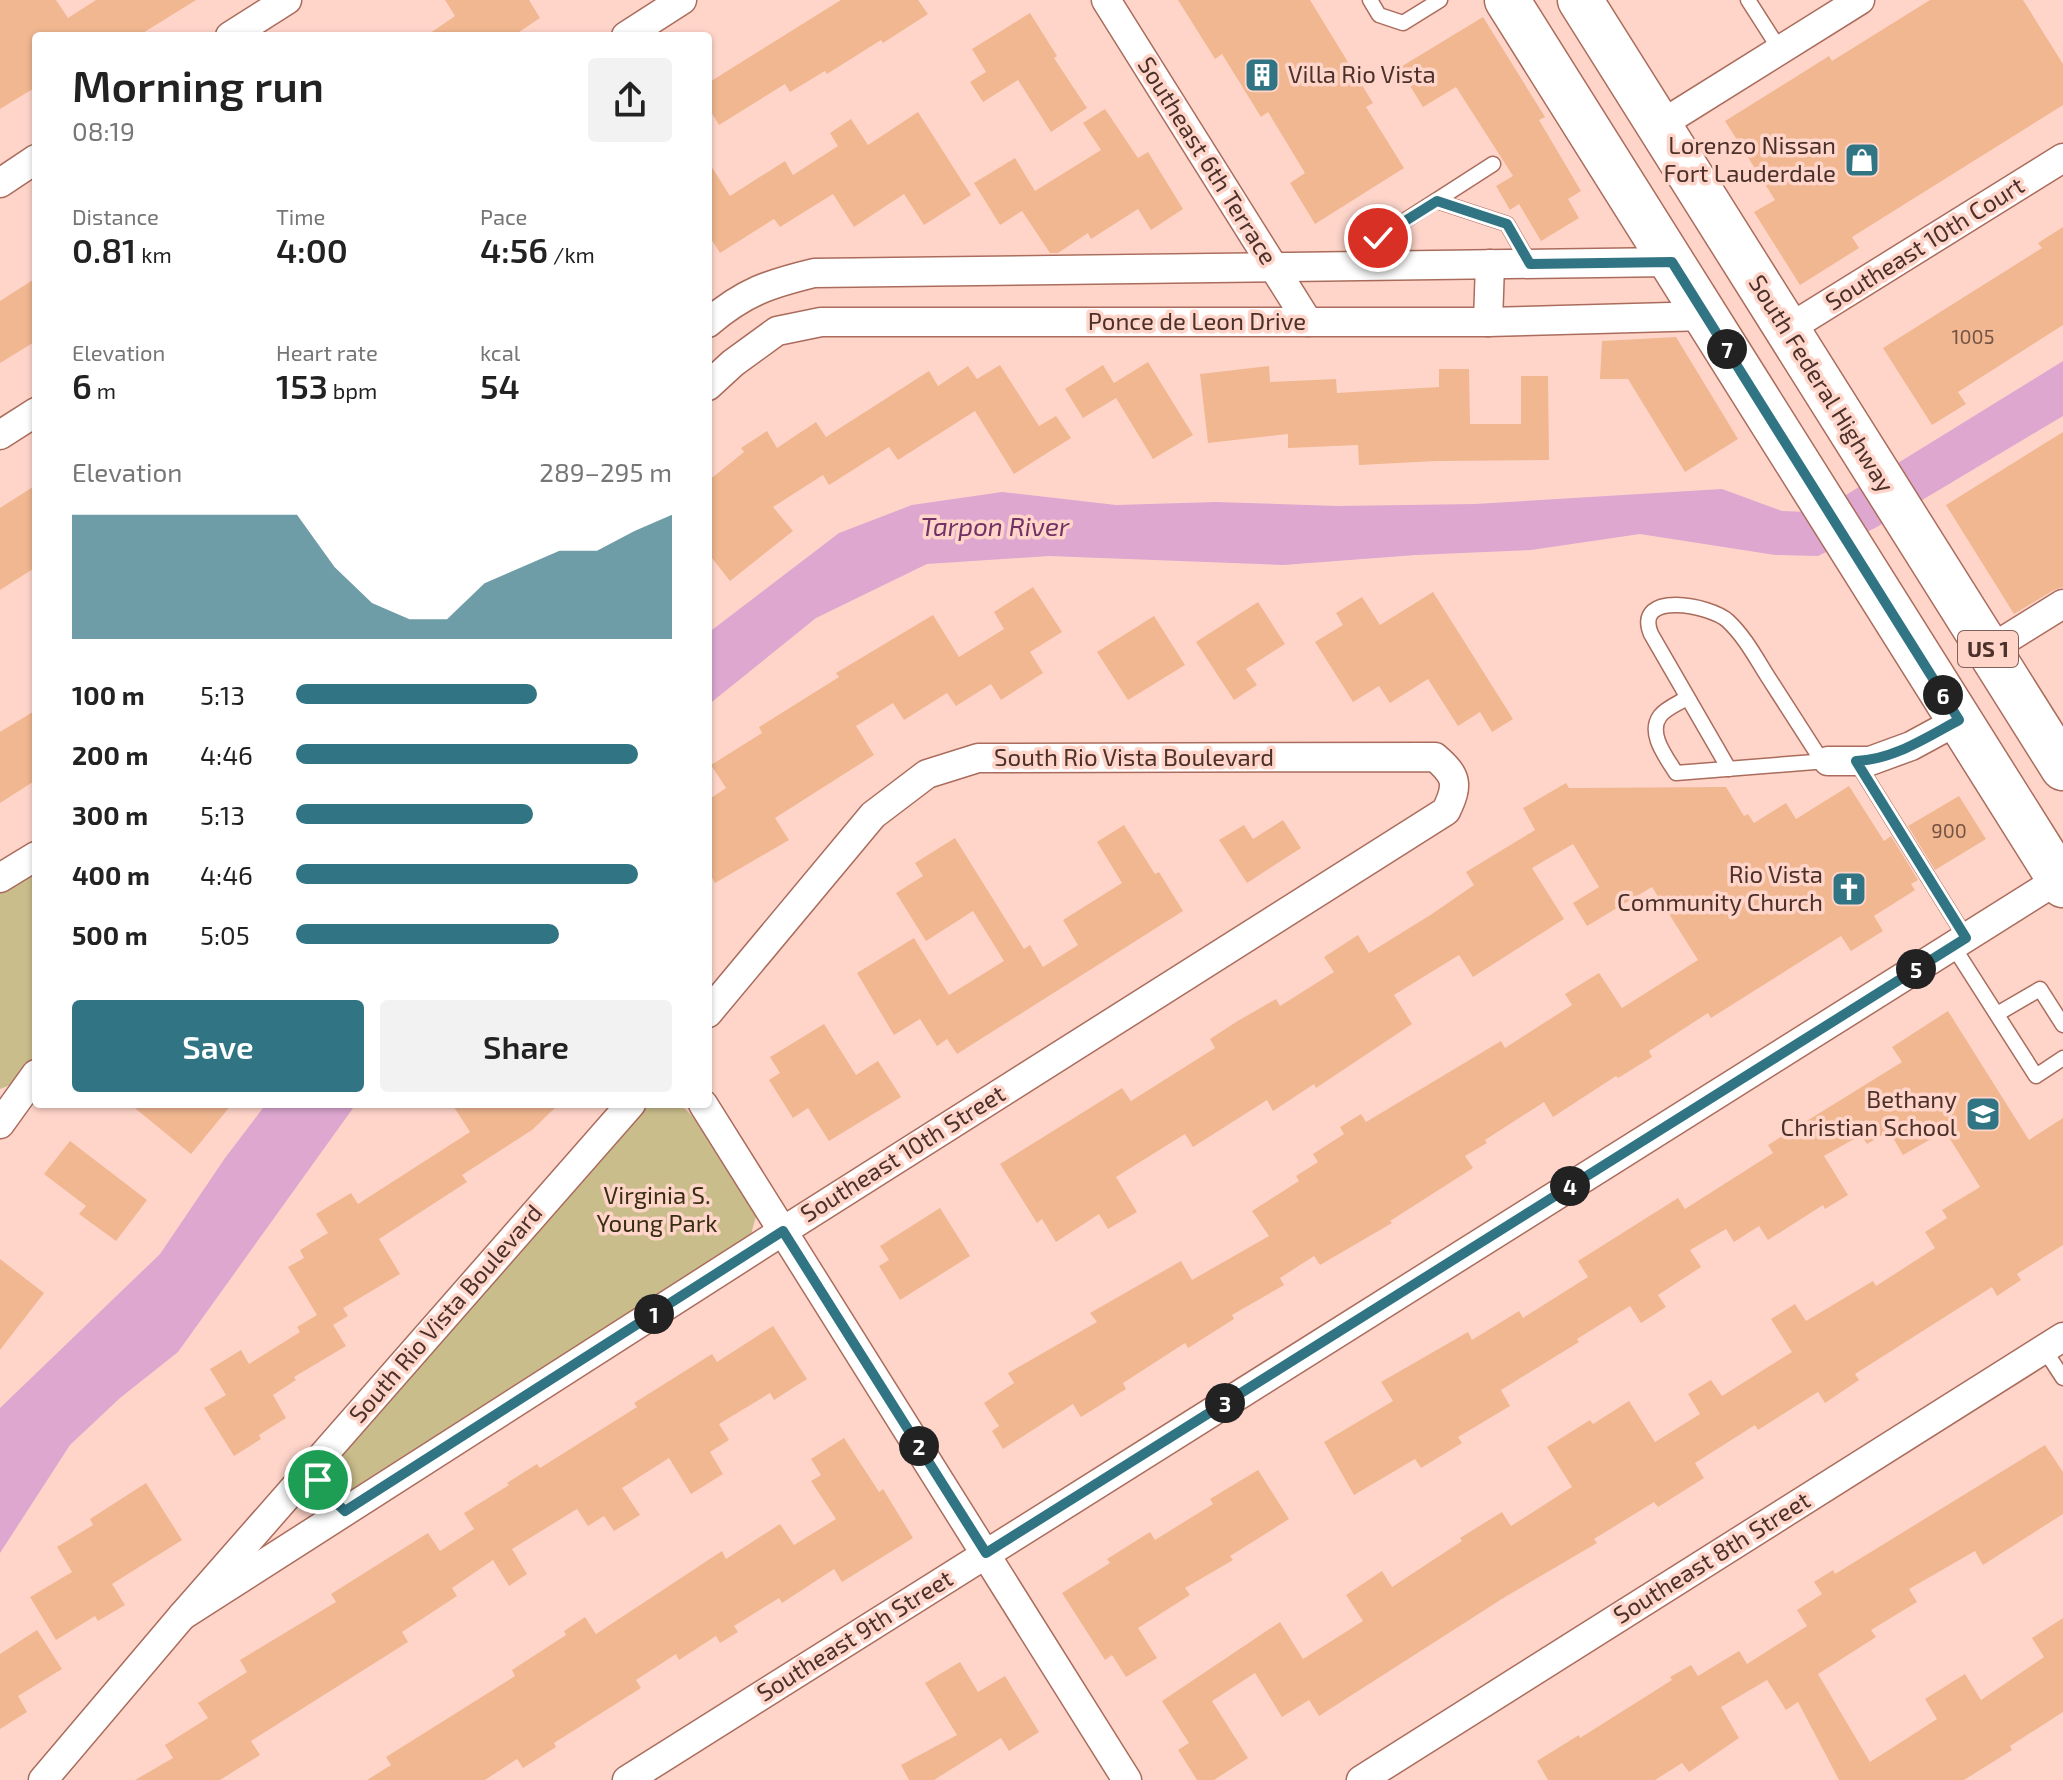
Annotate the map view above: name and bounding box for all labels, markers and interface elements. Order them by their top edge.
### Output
street label: Southeast 6th Terrace [1133,51,1284,269]
building icon: Villa Rio Vista [1243,56,1281,94]
text: Morning run [72,58,324,111]
button: share [588,58,672,142]
place label: Villa Rio Vista [1288,59,1436,88]
text: 08:19 [72,115,135,146]
place label: Lorenzo Nissan Fort Lauderdale [1664,130,1836,187]
shop icon: Lorenzo Nissan Fort Lauderdale [1843,141,1881,179]
street label: Southeast 10th Court [1819,170,2029,316]
text: Distance [72,203,159,229]
text: Time [276,203,325,229]
text: Pace [480,203,527,229]
pin [1344,204,1412,272]
icon: check [1356,216,1400,260]
text: 0.81 [72,229,136,270]
text: 4:00 [276,229,348,270]
text: 4:56 [480,229,548,270]
text: km [136,241,172,267]
text: /km [548,241,595,267]
street label: South Federal Highway [1744,269,1901,498]
street label: Ponce de Leon Drive [1088,306,1306,335]
house number: 1005 [1952,324,1994,348]
pin: 7 [1707,329,1747,369]
text: 7 [1721,336,1733,362]
text: Elevation [72,339,165,365]
text: Heart rate [276,339,378,365]
text: kcal [480,339,520,365]
text: 6 [72,365,92,406]
text: 153 [276,365,328,406]
text: 54 [480,365,520,406]
text: m [92,377,116,403]
text: bpm [328,377,377,403]
text: Elevation [72,456,182,487]
text: 289–295 m [539,456,672,487]
water label: Tarpon River [921,510,1070,541]
road number: US 1 [1958,631,2018,667]
pin: 6 [1923,675,1963,715]
text: 100 m [72,679,145,710]
text: 5:13 [200,679,245,710]
text: 6 [1937,682,1949,708]
text: 200 m [72,739,148,770]
text: 4:46 [200,739,253,770]
street label: South Rio Vista Boulevard [994,742,1274,771]
text: 300 m [72,799,148,830]
text: 5:13 [200,799,245,830]
house number: 900 [1931,818,1967,842]
text: 400 m [72,859,150,890]
text: 4:46 [200,859,253,890]
place label: Rio Vista Community Church [1617,859,1823,916]
church icon: Rio Vista Community Church [1830,870,1868,908]
text: 500 m [72,919,148,950]
text: 5:05 [200,919,250,950]
pin: 5 [1896,949,1936,989]
text: 5 [1910,956,1922,982]
button: Save [72,1000,364,1092]
button: Share [380,1000,672,1092]
street label: Southeast 10th Street [795,1078,1010,1227]
place label: Bethany Christian School [1781,1084,1957,1141]
school or university icon: Bethany Christian School [1964,1095,2002,1133]
pin: 4 [1550,1166,1590,1206]
text: 4 [1563,1173,1577,1199]
park label: Virginia S. Young Park [596,1180,718,1237]
street label: South Rio Vista Boulevard [342,1198,548,1428]
pin: 1 [634,1294,674,1334]
text: 1 [649,1301,659,1327]
pin: 3 [1205,1383,1245,1423]
text: 3 [1219,1390,1231,1416]
pin: 2 [899,1426,939,1466]
text: 2 [913,1433,925,1459]
pin [284,1446,352,1514]
icon: arrive [296,1458,340,1502]
street label: Southeast 8th Street [1608,1484,1815,1629]
street label: Southeast 9th Street [751,1563,957,1707]

